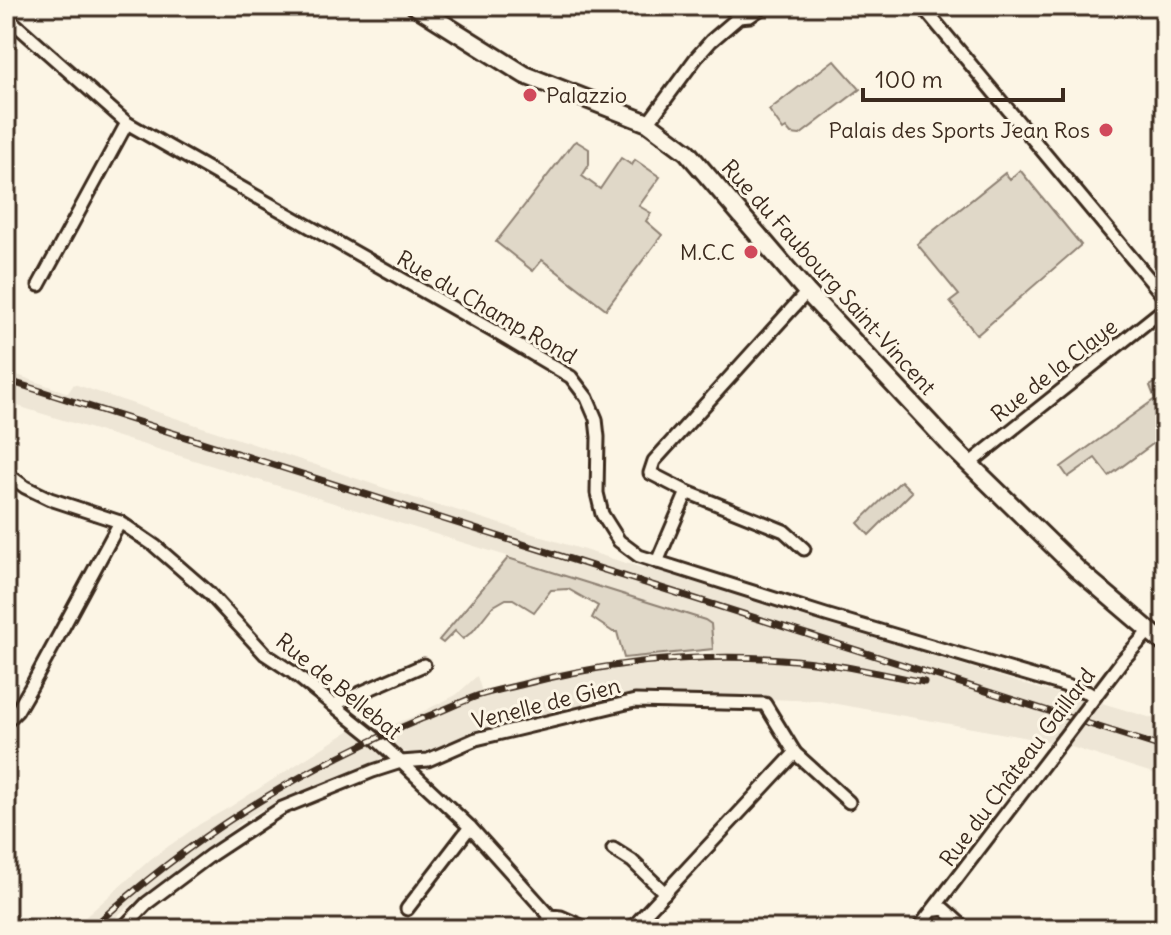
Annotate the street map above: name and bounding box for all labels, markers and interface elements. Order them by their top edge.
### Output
scale bar [863,52,1063,102]
text: 100 m [875,64,943,94]
place label: Palazzio [546,81,627,109]
marker: Palazzio [521,86,539,104]
place label: Palais des Sports Jean Ros [829,116,1090,144]
marker: Palais des Sports Jean Ros [1097,121,1115,139]
street label: Rue du Faubourg Saint-Vincent [716,154,942,400]
place label: M.C.C [680,238,735,266]
marker: M.C.C [742,243,760,261]
street label: Rue du Champ Rond [392,244,582,370]
street label: Rue de la Claye [985,312,1123,428]
street label: Rue de Bellebat [270,627,408,745]
street label: Rue du Château Gaillard [933,662,1101,872]
street label: Venelle de Gien [469,671,623,735]

